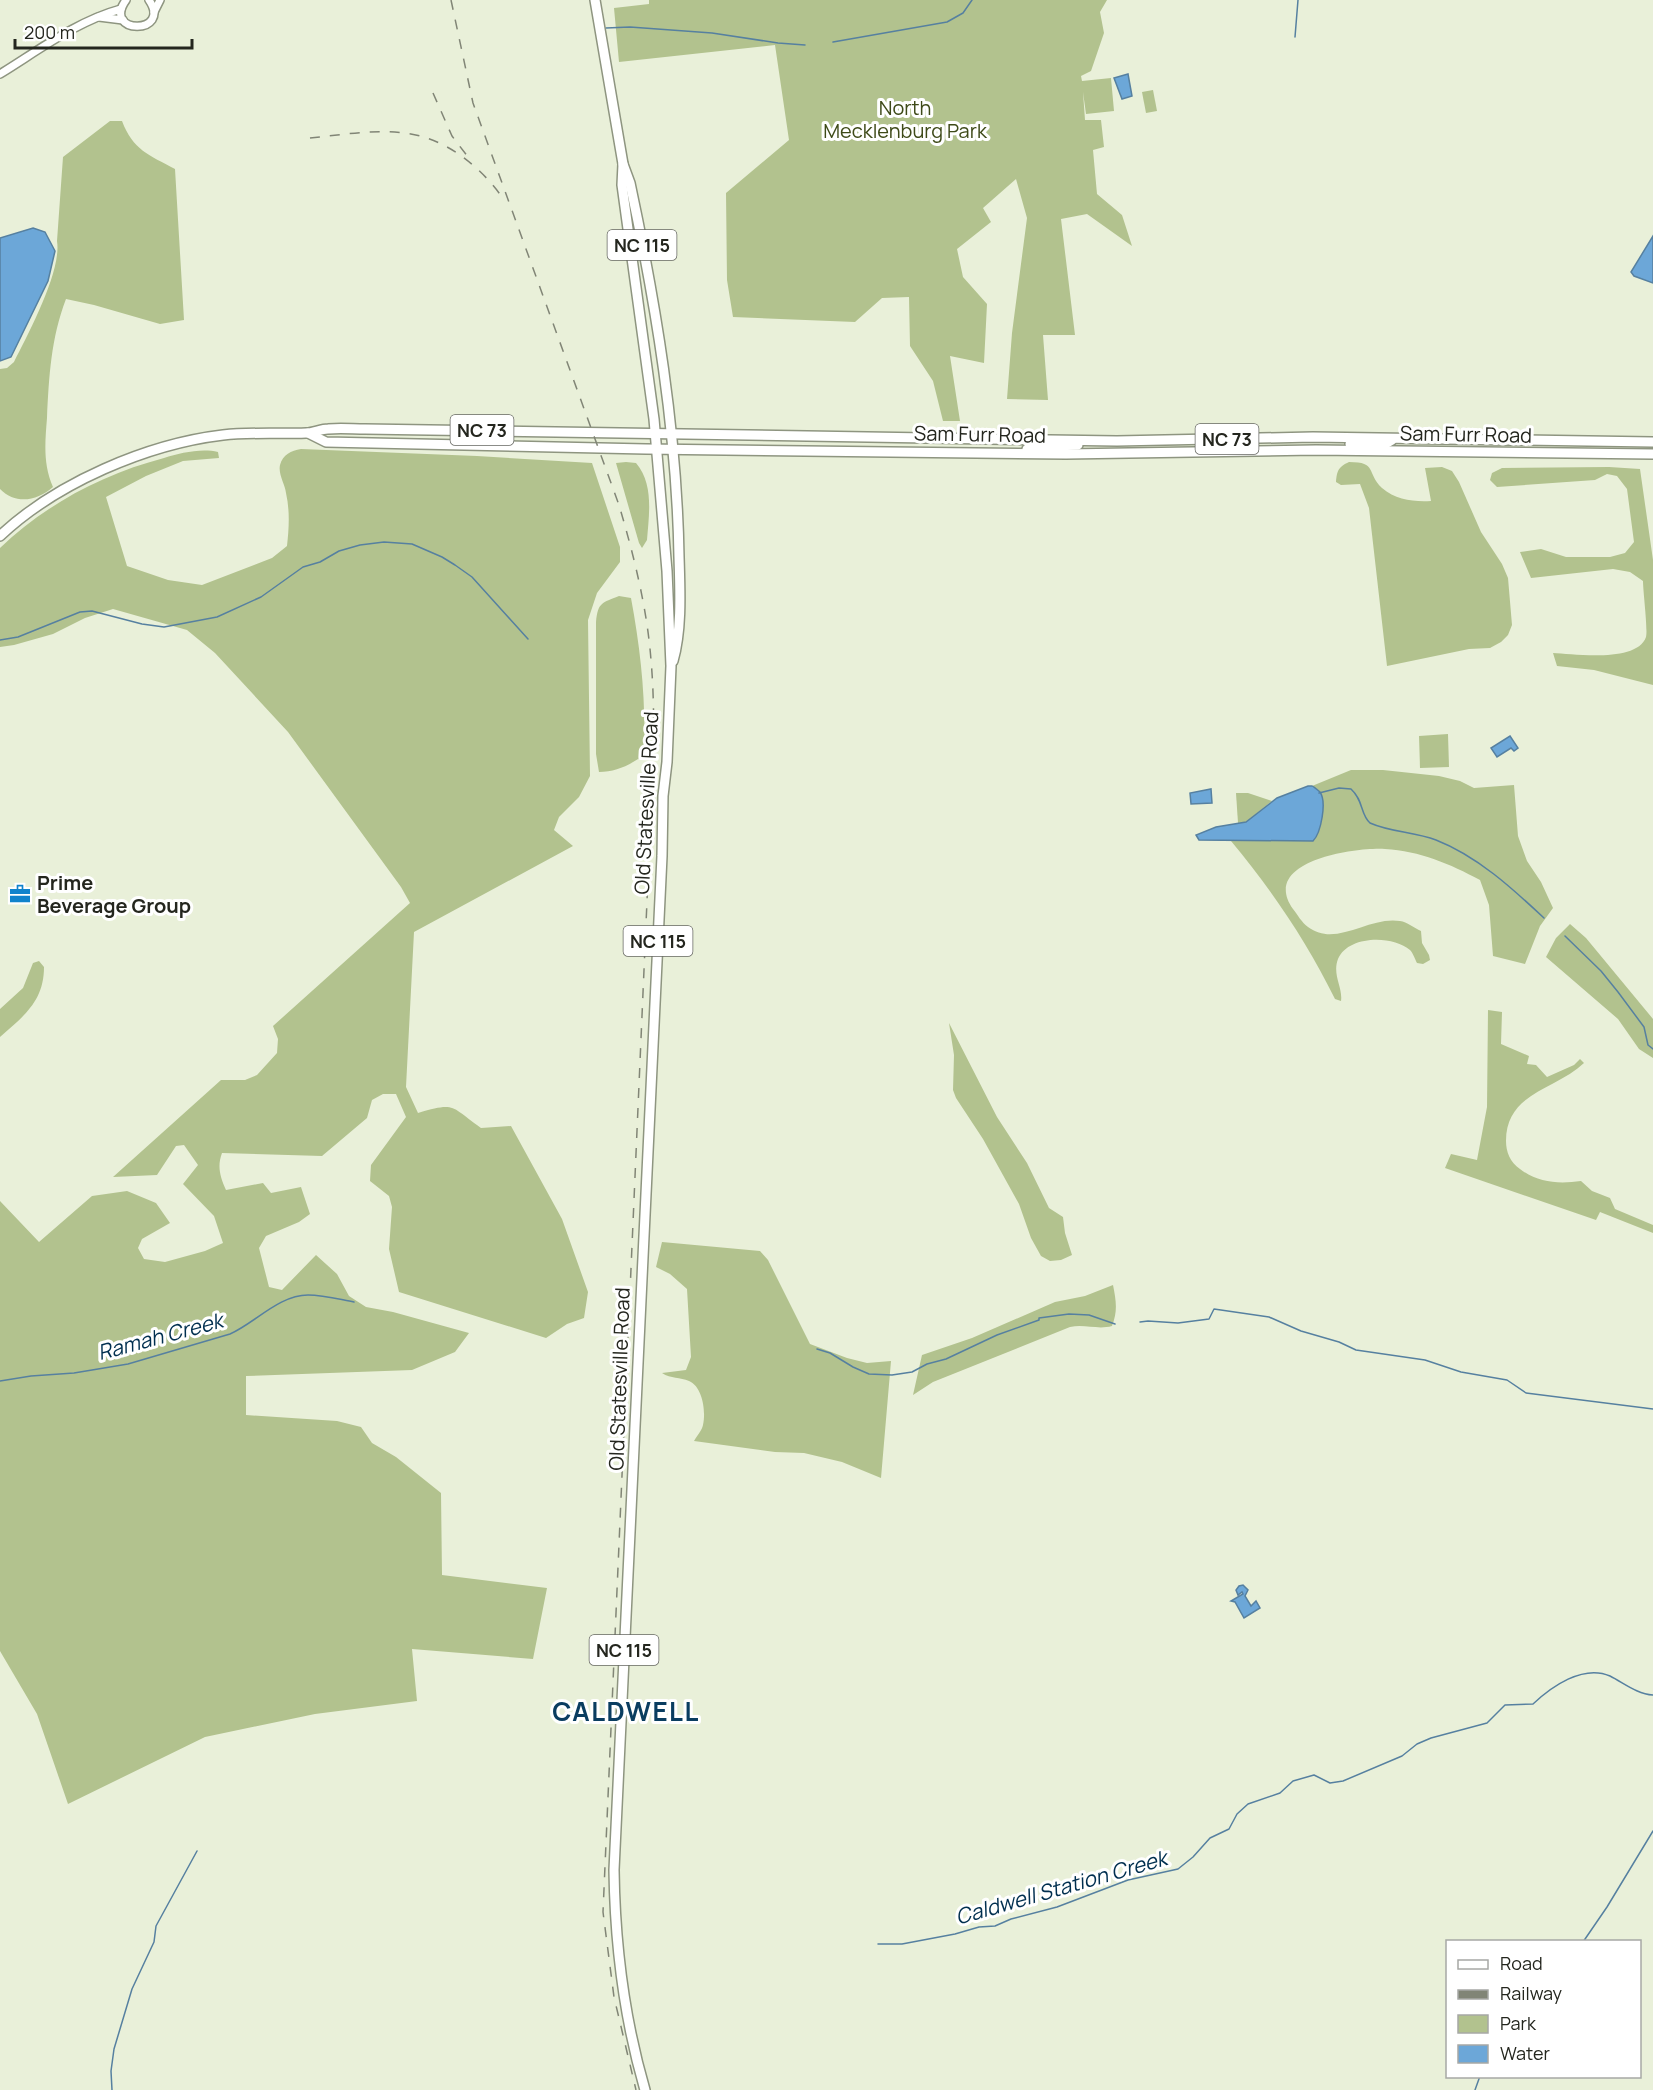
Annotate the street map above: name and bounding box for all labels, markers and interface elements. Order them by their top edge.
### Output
scale bar [15,12,192,50]
text: 200 m [24,20,75,44]
park label: North Mecklenburg Park [823,94,988,144]
road number: NC 115 [608,230,676,260]
road number: NC 73 [450,415,514,445]
street label: Sam Furr Road [914,419,1046,449]
street label: Sam Furr Road [1400,419,1532,449]
road number: NC 73 [1196,424,1258,454]
street label: Old Statesville Road [628,711,664,895]
place label: Prime Beverage Group [37,869,191,919]
office icon: Prime Beverage Group [8,882,32,906]
road number: NC 115 [624,926,692,956]
street label: Old Statesville Road [602,1287,636,1471]
water label: Ramah Creek [94,1305,228,1366]
road number: NC 115 [590,1635,658,1665]
district label: CALDWELL [552,1693,700,1729]
water label: Caldwell Station Creek [952,1843,1172,1931]
legend [1446,1940,1641,2078]
text: Road [1500,1951,1543,1975]
text: Railway [1500,1981,1562,2005]
text: Park [1500,2011,1537,2035]
text: Water [1500,2041,1550,2065]

